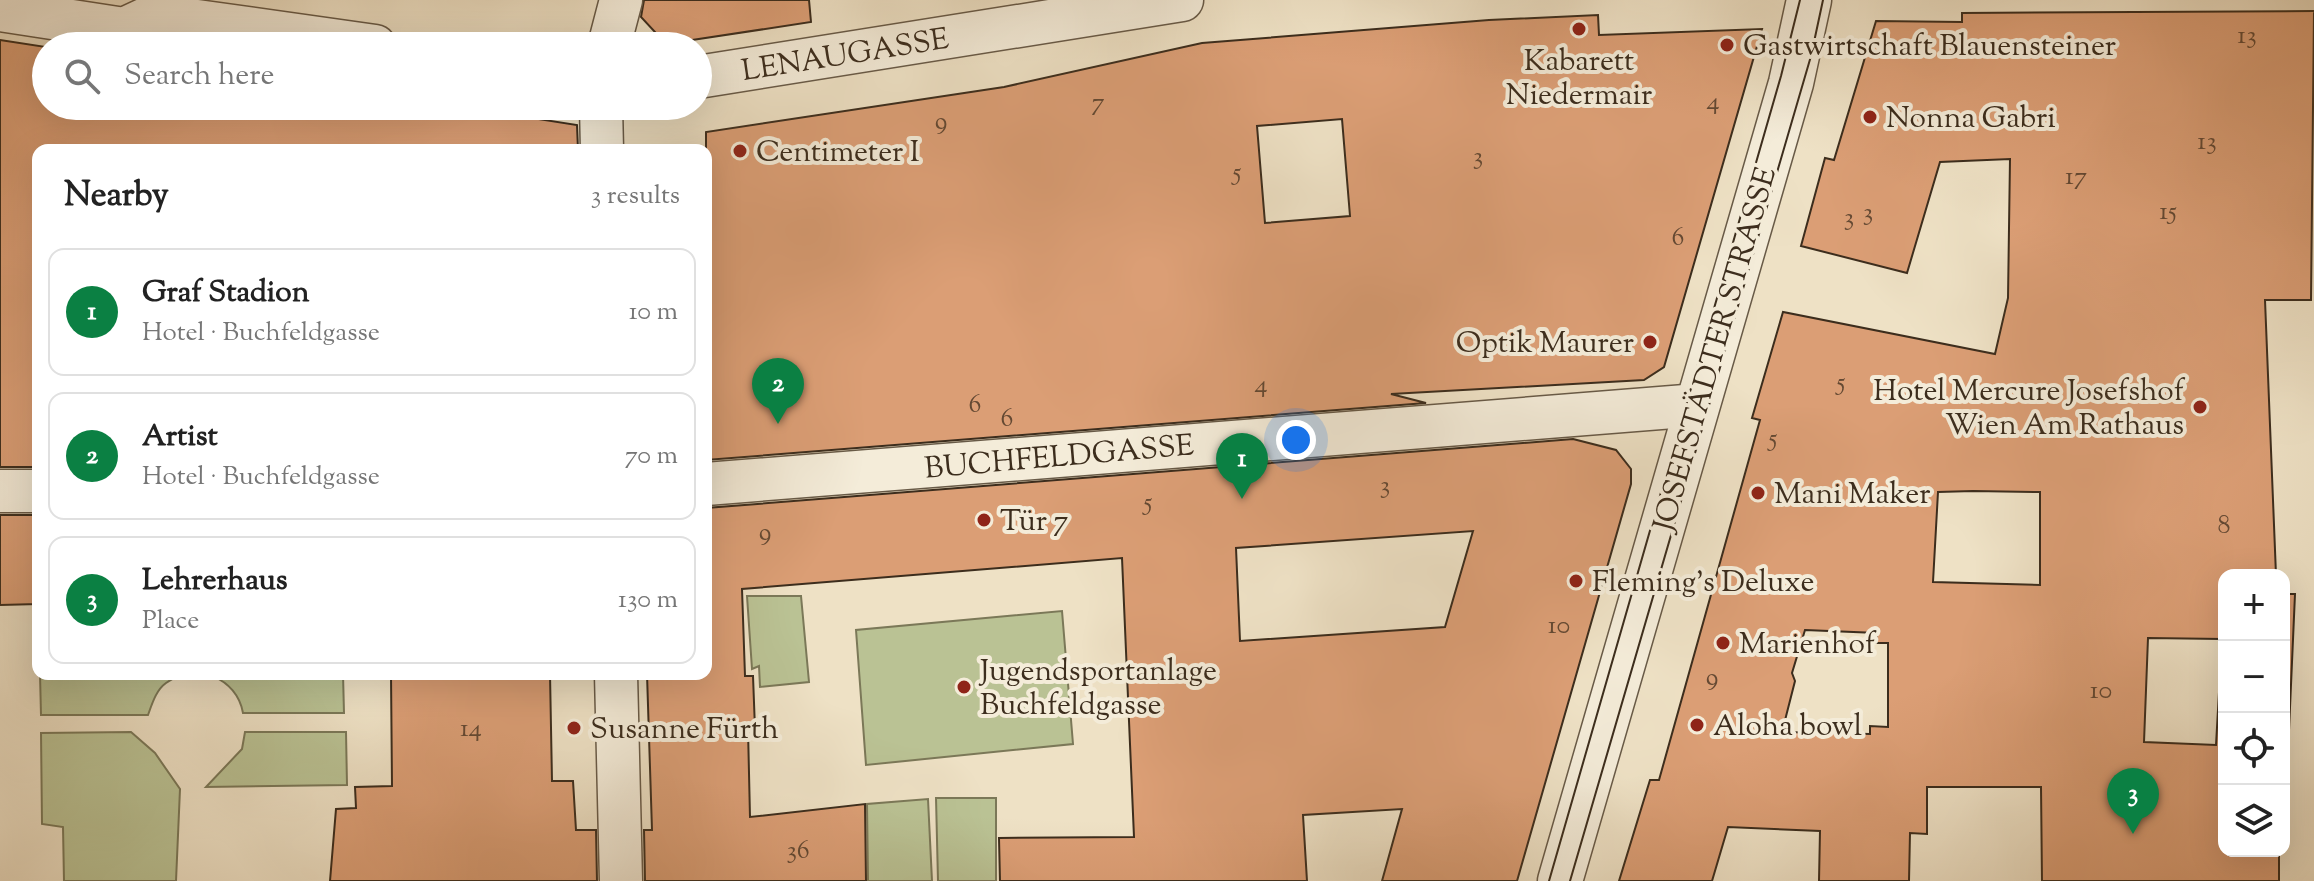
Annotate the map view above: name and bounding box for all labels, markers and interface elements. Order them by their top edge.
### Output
house number: 13 [2237,18,2257,55]
street label: LENAUGASSE [739,19,952,94]
marker: Kabarett Niedermair [1570,20,1588,38]
place label: Gastwirtschaft Blauensteiner [1743,26,2116,69]
search box [32,32,712,120]
marker: Gastwirtschaft Blauensteiner [1718,36,1736,54]
place label: Kabarett Niedermair [1506,41,1652,118]
icon: search [60,54,104,98]
text: Search here [124,55,274,98]
house number: 4 [1706,84,1720,121]
house number: 7 [1091,85,1105,122]
place label: Nonna Gabri [1886,98,2056,141]
house number: 9 [935,104,947,141]
marker: Nonna Gabri [1861,108,1879,126]
house number: 13 [2197,124,2217,161]
place label: Centimeter I [756,132,920,175]
house number: 3 [1473,139,1483,176]
marker: Centimeter I [731,142,749,160]
house number: 5 [1231,155,1242,192]
house number: 17 [2065,159,2087,196]
street label: JOSEFSTÄDTER STRASSE [1643,163,1789,539]
text: Nearby [64,172,169,221]
text: 3 results [591,178,680,215]
house number: 15 [2159,194,2177,231]
house number: 3 [1863,195,1873,232]
house number: 3 [1844,200,1854,237]
house number: 6 [1672,220,1684,257]
text: Graf Stadion [142,272,309,315]
text: 1 [88,294,96,331]
text: 10 m [629,294,678,331]
text: Hotel · Buchfeldgasse [142,315,380,352]
place label: Optik Maurer [1456,323,1634,366]
marker: Optik Maurer [1641,333,1659,351]
pin: 2 [752,358,804,424]
house number: 5 [1835,365,1846,402]
house number: 4 [1254,367,1268,404]
place label: Hotel Mercure Josefshof Wien Am Rathaus [1873,371,2186,448]
house number: 6 [969,387,981,424]
marker: Hotel Mercure Josefshof Wien Am Rathaus [2191,398,2209,416]
house number: 6 [1001,401,1013,438]
text: Artist [142,416,218,459]
your location [1276,420,1316,460]
house number: 5 [1767,421,1778,458]
street label: BUCHFELDGASSE [923,425,1196,492]
pin: 1 [1216,433,1268,499]
text: 2 [86,438,98,475]
text: 70 m [625,438,678,475]
text: Hotel · Buchfeldgasse [142,459,380,496]
house number: 3 [1380,468,1390,505]
place label: Mani Maker [1774,474,1930,517]
marker: Mani Maker [1749,484,1767,502]
house number: 5 [1142,485,1153,522]
place label: Tür 7 [1000,501,1068,544]
house number: 8 [2217,508,2231,545]
marker: Tür 7 [975,511,993,529]
house number: 9 [759,515,771,552]
text: Lehrerhaus [142,560,288,603]
place label: Fleming's Deluxe [1592,562,1814,605]
map controls [2218,569,2290,857]
button: + [2218,569,2290,641]
marker: Fleming's Deluxe [1567,572,1585,590]
text: 3 [87,582,97,619]
text: 130 m [618,582,678,619]
text: Place [142,603,199,640]
house number: 10 [1548,608,1570,645]
place label: Marienhof [1739,624,1877,667]
marker: Marienhof [1714,634,1732,652]
button: − [2218,641,2290,713]
place label: Jugendsportanlage Buchfeldgasse [978,651,1217,728]
house number: 9 [1706,660,1718,697]
house number: 10 [2090,673,2112,710]
marker: Jugendsportanlage Buchfeldgasse [955,678,973,696]
place label: Aloha bowl [1713,706,1862,749]
place label: Susanne Fürth [590,709,779,752]
house number: 14 [460,711,482,748]
button: locate [2218,713,2290,785]
marker: Aloha bowl [1688,716,1706,734]
marker: Susanne Fürth [565,719,583,737]
pin: 3 [2107,768,2159,834]
button: layers [2218,785,2290,857]
house number: 36 [786,833,810,870]

